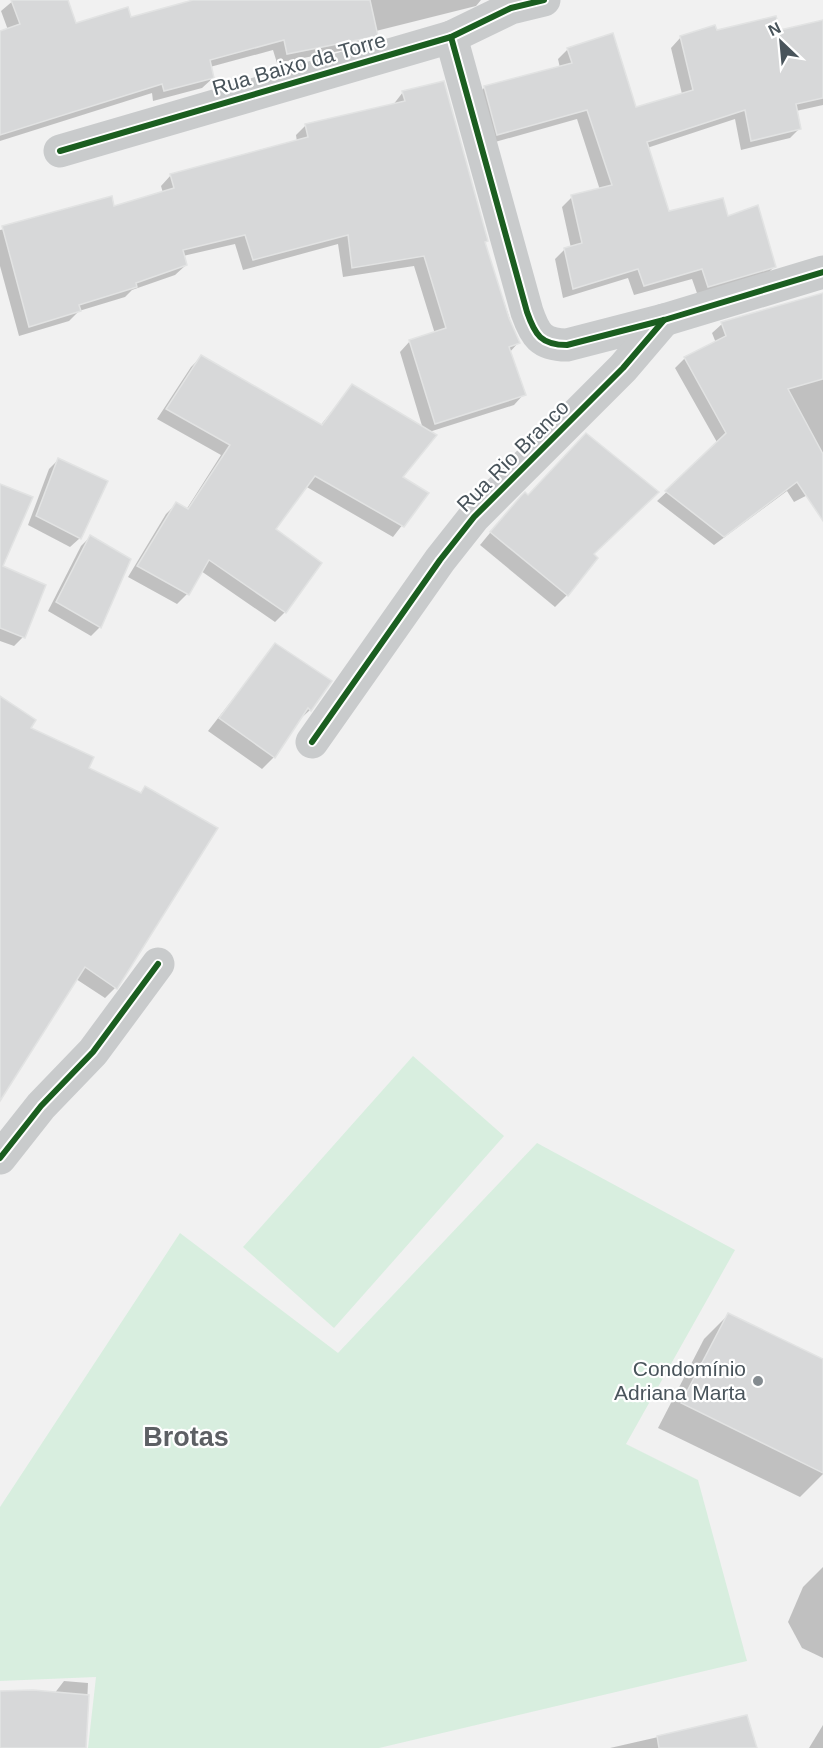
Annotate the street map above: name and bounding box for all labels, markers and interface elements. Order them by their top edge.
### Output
north arrow [751,12,811,72]
text: N [766,19,784,39]
street label: Rua Baixo da Torre [209,28,388,99]
street label: Rua Rio Branco [452,395,573,516]
place label: Condomínio Adriana Marta [614,1357,746,1404]
marker: Condomínio Adriana Marta [751,1374,765,1388]
district label: Brotas [143,1422,229,1452]

